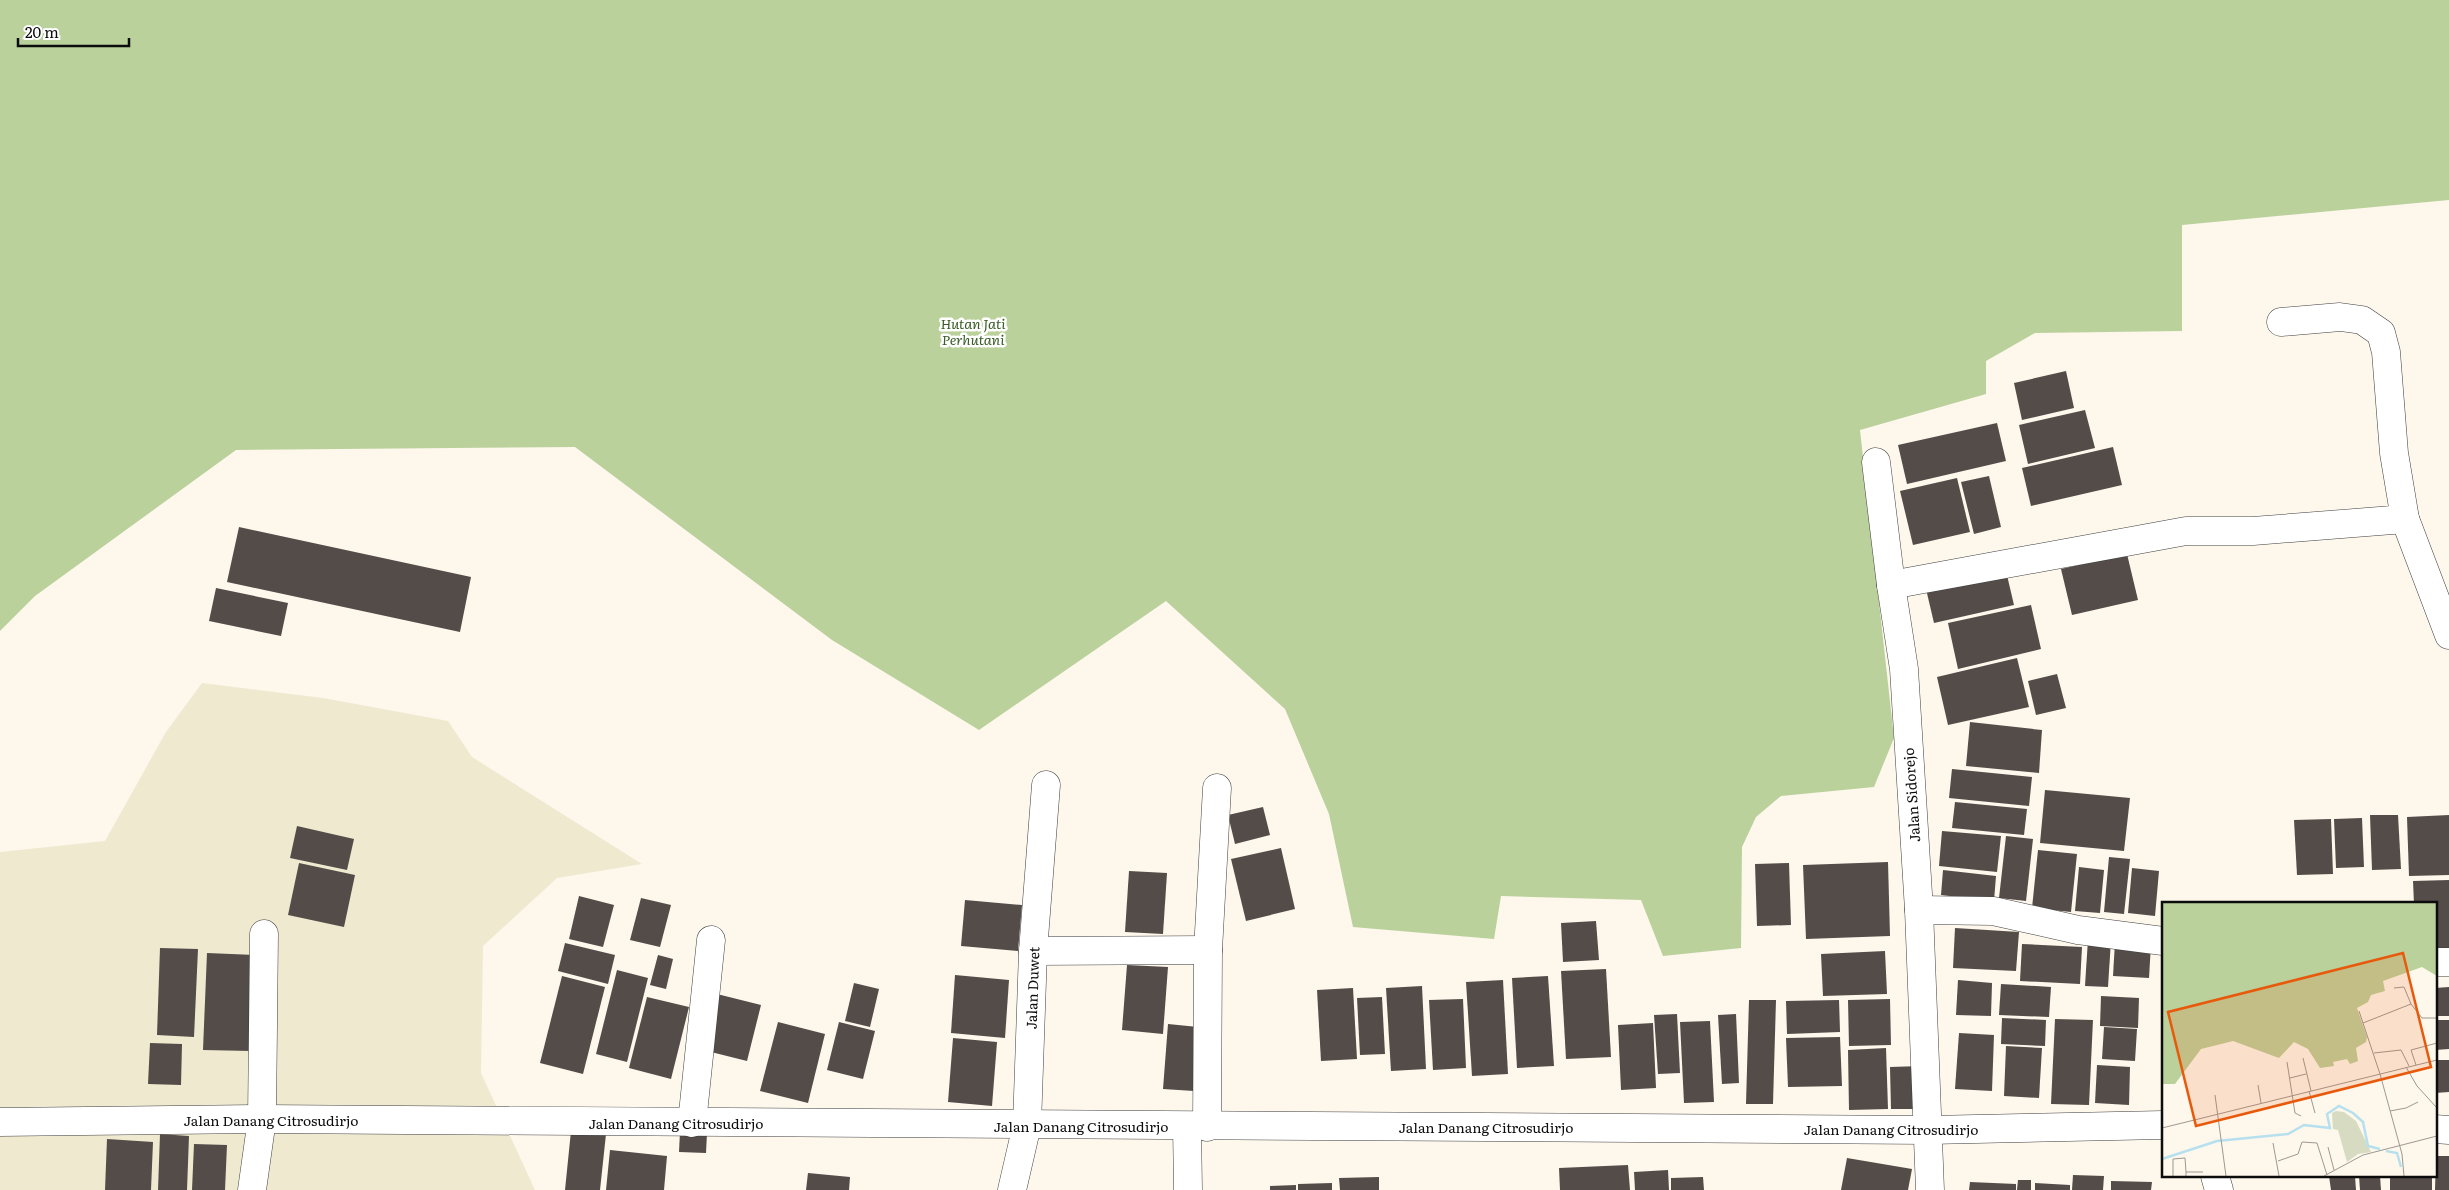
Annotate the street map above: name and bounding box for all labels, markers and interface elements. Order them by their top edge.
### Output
scale bar [18,15,129,47]
text: 20 m [25,20,59,43]
park label: Hutan Jati Perhutani [941,313,1006,349]
street label: Jalan Sidorejo [1898,747,1924,843]
inset map [2162,902,2436,1178]
street label: Jalan Duwet [1021,946,1043,1030]
street label: Jalan Danang Citrosudirjo [183,1110,359,1130]
street label: Jalan Danang Citrosudirjo [588,1113,764,1133]
street label: Jalan Danang Citrosudirjo [993,1116,1169,1136]
street label: Jalan Danang Citrosudirjo [1398,1117,1574,1137]
street label: Jalan Danang Citrosudirjo [1803,1119,1979,1139]

